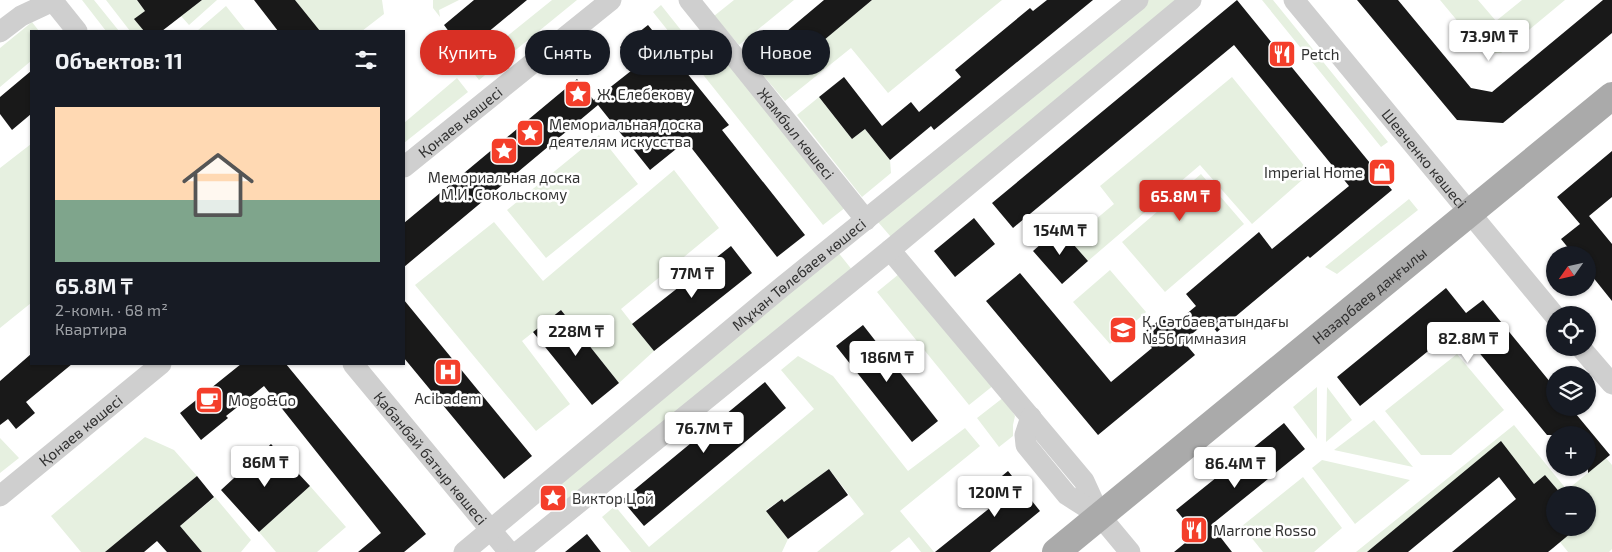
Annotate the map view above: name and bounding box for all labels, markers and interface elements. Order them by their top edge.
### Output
pin: 73.9M ₸ [1443,20,1535,62]
text: 73.9M ₸ [1460,26,1518,45]
chip: Купить [420,30,515,75]
chip: Снять [525,30,610,75]
chip: Фильтры [620,30,732,75]
chip: Новое [742,30,830,75]
restaurant icon: Petch [1267,39,1297,69]
place label: Petch [1301,45,1340,63]
icon: filters [352,46,380,74]
text: Объектов: 11 [55,48,183,73]
place icon: Ж. Елебекову [563,79,593,109]
street label: Қонаев көшесі [414,83,506,161]
street label: Жамбыл көшесі [754,84,838,183]
place label: Ж. Елебекову [597,85,692,104]
street label: Шевченко көшесі [1378,105,1471,211]
place label: Мемориальная доска деятелям искусства [549,115,702,151]
place icon: Мемориальная доска деятелям искусства [515,118,545,148]
place icon: Мемориальная доска М.И. Сокольскому [489,136,519,166]
icon: home [173,140,263,230]
shop icon: Imperial Home [1367,157,1397,187]
place label: Imperial Home [1264,163,1363,181]
place label: Мемориальная доска М.И. Сокольскому [428,168,580,204]
pin: 65.8M ₸ [1134,180,1226,222]
text: 65.8M ₸ [1151,186,1209,205]
street label: Мұқан Төлебаев көшесі [728,214,869,334]
pin: 154M ₸ [1019,214,1101,256]
text: 154M ₸ [1034,220,1086,239]
street label: Назарбаев даңғылы [1308,243,1430,347]
north arrow [1546,246,1596,296]
map controls [1546,246,1596,536]
pin: 77M ₸ [657,256,727,299]
text: 77M ₸ [670,263,714,282]
text: 65.8M ₸ [55,273,132,298]
text: 2-комн. · 68 m² [55,300,168,319]
button: locate [1546,306,1596,356]
place label: Қ. Сәтбаев атындағы №56 гимназия [1142,312,1289,347]
pin: 228M ₸ [535,314,617,357]
school or university icon: Қ. Сәтбаев атындағы №56 гимназия [1108,315,1138,345]
text: Квартира [55,319,127,338]
text: 228M ₸ [548,321,604,340]
pin: 82.8M ₸ [1422,322,1514,364]
text: 82.8M ₸ [1438,328,1498,347]
pin: 186M ₸ [846,340,928,383]
text: 186M ₸ [860,347,914,366]
hospital icon: Acibadem [433,357,463,387]
button: layers [1546,366,1596,416]
cafe icon: Mogo&Go [194,385,224,415]
street label: Қабанбай батыр көшесі [370,388,491,528]
place label: Acibadem [415,389,481,407]
street label: Қонаев көшесі [35,391,126,470]
place label: Mogo&Go [228,391,296,409]
pin: 76.7M ₸ [658,412,750,454]
text: 76.7M ₸ [676,418,732,437]
button: + [1546,426,1596,476]
pin: 86M ₸ [230,446,300,488]
pin: 86.4M ₸ [1189,446,1281,489]
text: 86M ₸ [242,452,288,471]
text: 86.4M ₸ [1205,453,1265,472]
pin: 120M ₸ [954,476,1036,518]
text: 120M ₸ [968,482,1022,501]
place icon: Виктор Цой [538,483,568,513]
button: − [1546,486,1596,536]
place label: Виктор Цой [572,489,654,507]
restaurant icon: Marrone Rosso [1179,515,1209,545]
place label: Marrone Rosso [1213,521,1316,539]

